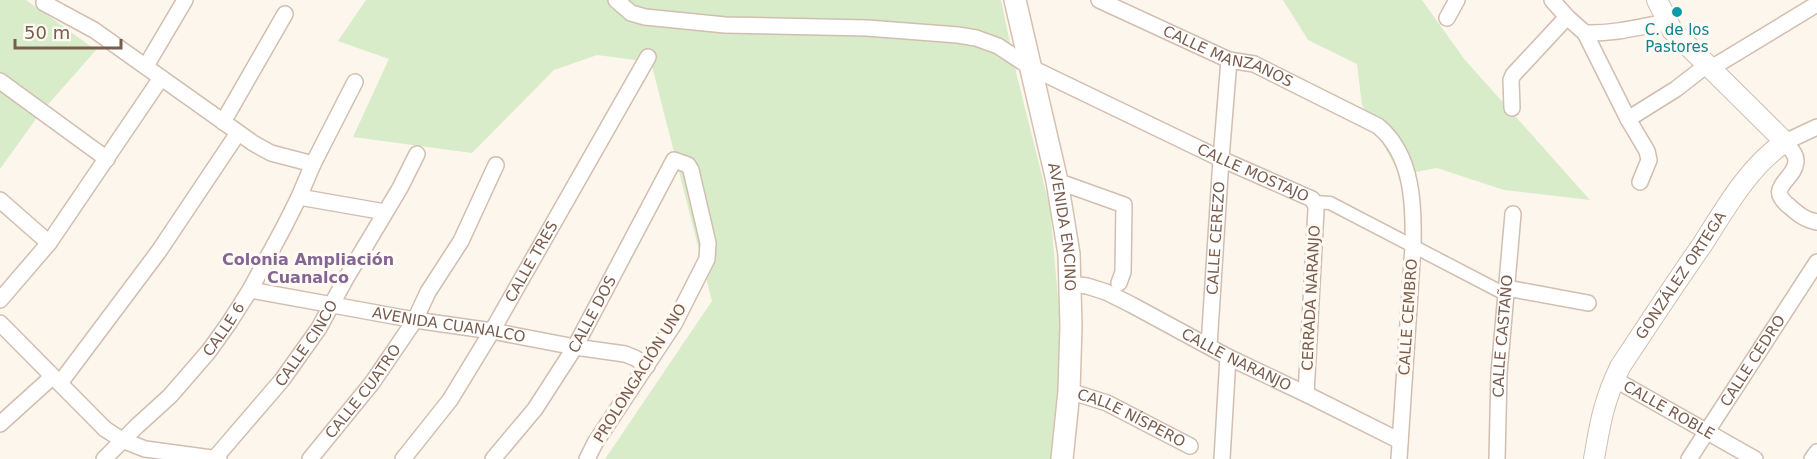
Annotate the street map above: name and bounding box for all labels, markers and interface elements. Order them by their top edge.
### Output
marker: C. de los Pastores [1670,5,1684,19]
scale bar [15,12,122,50]
place label: C. de los Pastores [1645,21,1710,56]
text: 50 m [24,22,70,43]
street label: CALLE MANZANOS [1160,22,1296,91]
street label: CALLE MOSTAJO [1194,140,1312,206]
street label: AVENIDA ENCINO [1044,161,1079,291]
street label: CALLE CEREZO [1203,181,1229,296]
street label: GONZÁLEZ ORTEGA [1632,207,1730,343]
street label: CALLE TRES [501,218,562,305]
street label: CERRADA NARANJO [1298,225,1324,371]
district label: Colonia Ampliación Cuanalco [222,250,394,287]
street label: CALLE CEMBRO [1395,258,1421,376]
street label: CALLE DOS [565,273,620,356]
street label: CALLE CASTAÑO [1489,274,1517,398]
street label: CALLE CINCO [271,297,341,390]
street label: CALLE 6 [199,299,249,360]
street label: PROLONGACIÓN UNO [589,300,690,446]
street label: AVENIDA CUANALCO [371,303,527,346]
street label: CALLE CEDRO [1716,312,1789,410]
street label: CALLE NARANJO [1178,324,1294,395]
street label: CALLE CUATRO [321,341,405,442]
street label: CALLE ROBLE [1620,377,1718,443]
street label: CALLE NÍSPERO [1075,385,1188,451]

